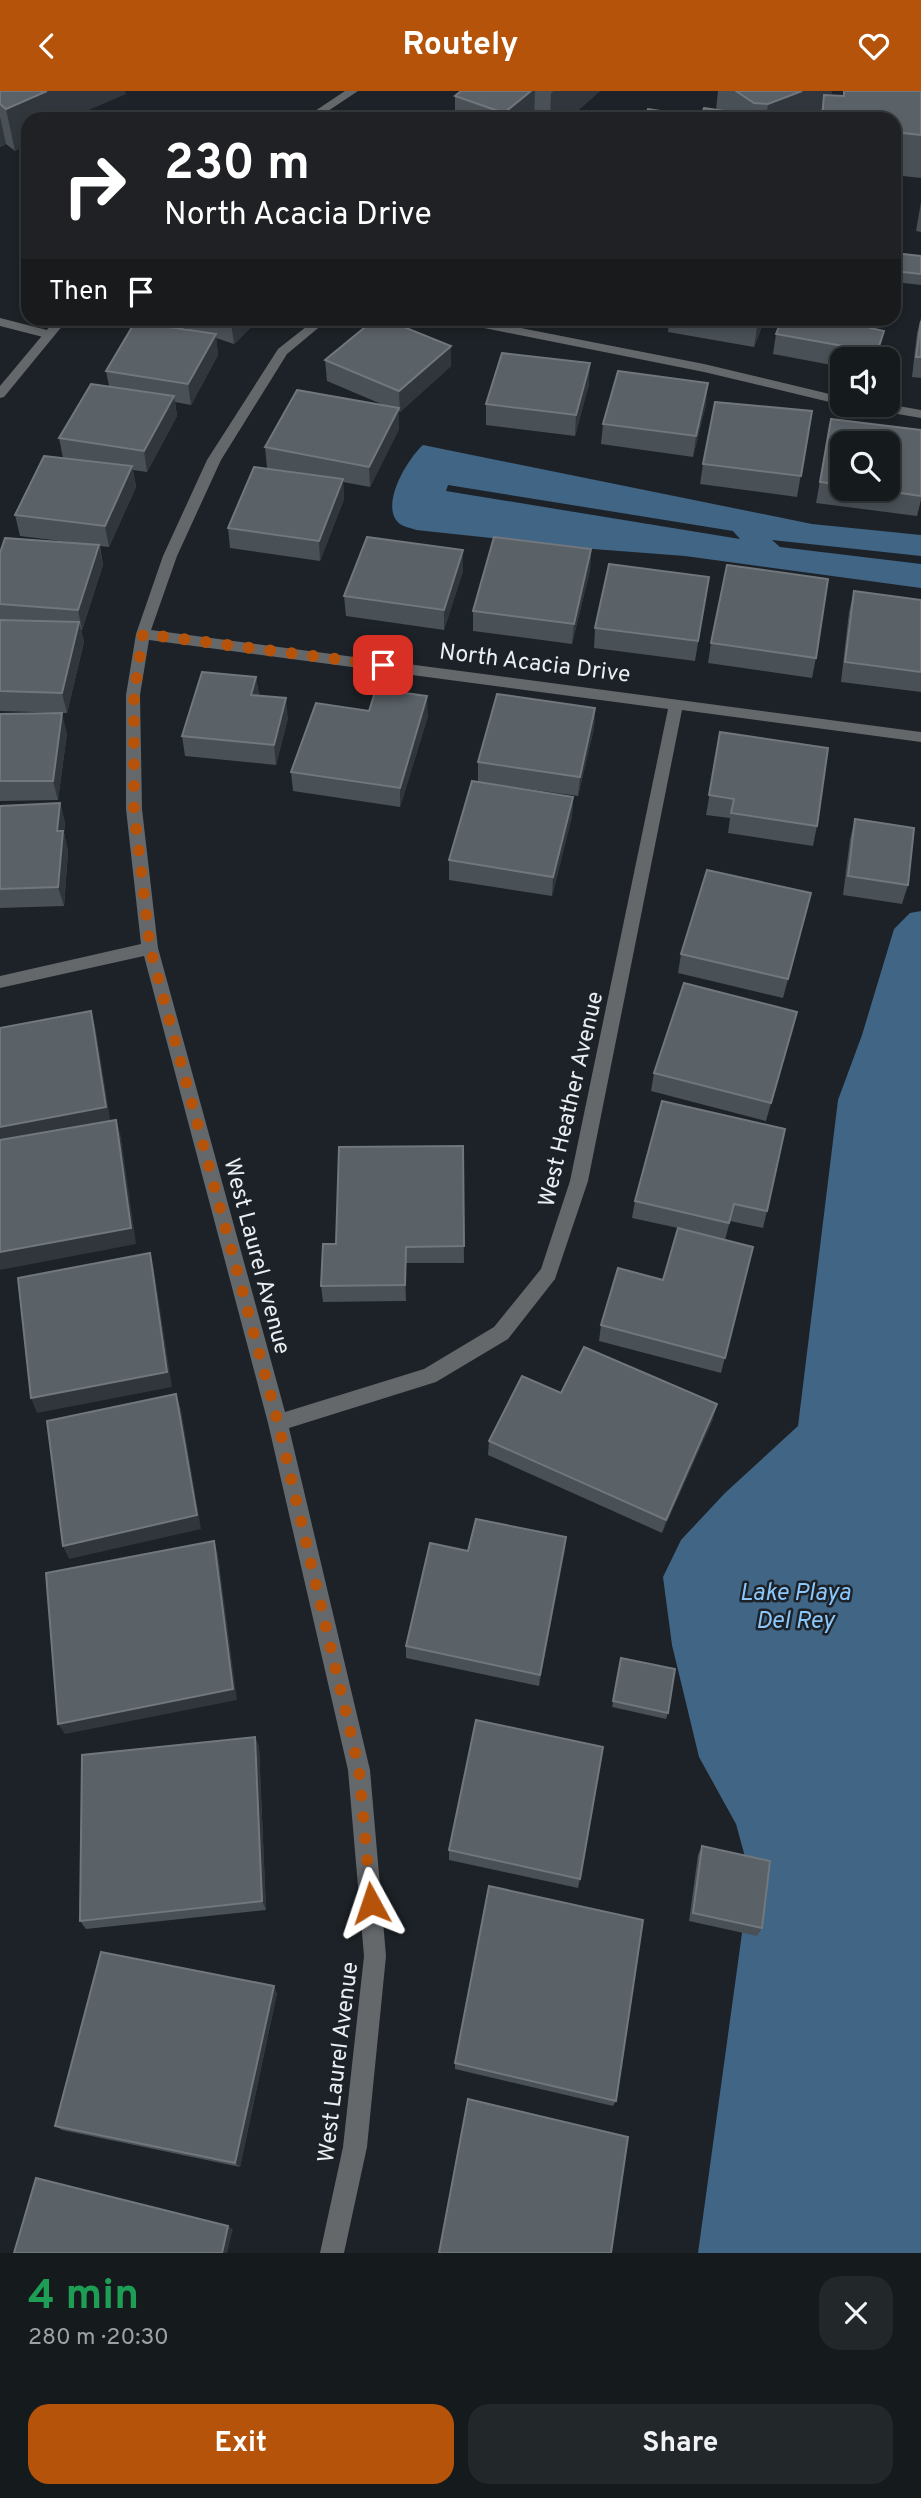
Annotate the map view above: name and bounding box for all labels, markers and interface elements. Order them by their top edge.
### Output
text: Routely [403,26,518,66]
icon: back [28,27,66,65]
icon: heart [855,27,893,65]
text: 230 m [164,135,310,197]
icon: right [49,140,140,231]
text: North Acacia Drive [164,196,432,236]
icon: arrive [122,273,160,311]
text: Then [49,276,108,309]
map controls [830,347,900,501]
button: sound [830,347,900,417]
button: search [830,431,900,501]
pin [353,635,413,695]
street label: North Acacia Drive [437,638,632,691]
icon: arrive [364,646,402,684]
street label: West Heather Avenue [534,989,611,1210]
street label: West Laurel Avenue [215,1155,296,1358]
water label: Lake Playa Del Rey [739,1579,851,1637]
position arrow [334,1866,408,1940]
street label: West Laurel Avenue [313,1960,366,2164]
text: 4 min [28,2271,139,2324]
button: close [819,2276,893,2350]
text: 280 m · 20:30 [28,2324,169,2353]
button: Exit [28,2404,454,2484]
button: Share [468,2404,893,2484]

